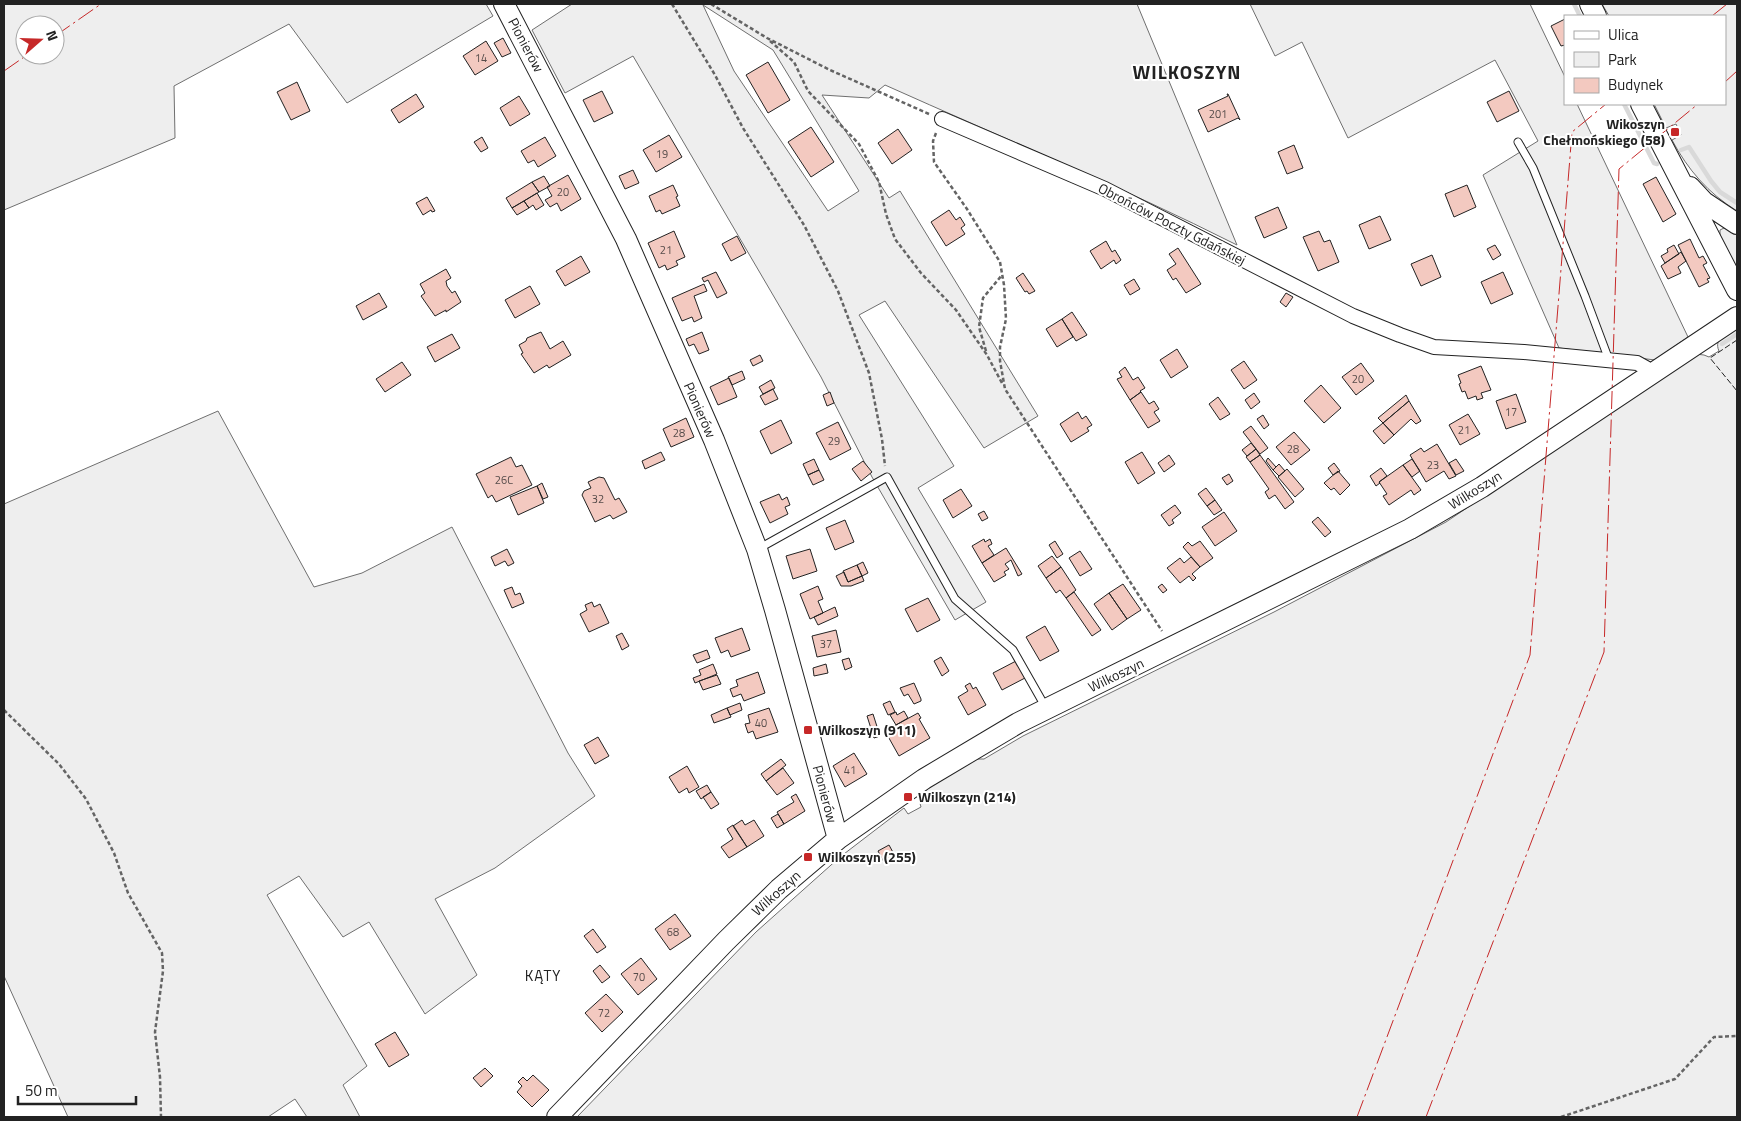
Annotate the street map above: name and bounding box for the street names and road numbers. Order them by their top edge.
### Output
street label: Pionierów [503,14,550,76]
street label: Obrońców Poczty Gdańskiej [1095,177,1250,270]
street label: Pionierów [679,379,722,441]
street label: Wilkoszyn [1444,465,1506,514]
street label: Wilkoszyn [1084,652,1147,697]
street label: Pionierów [808,763,843,825]
street label: Wilkoszyn [746,865,805,920]

